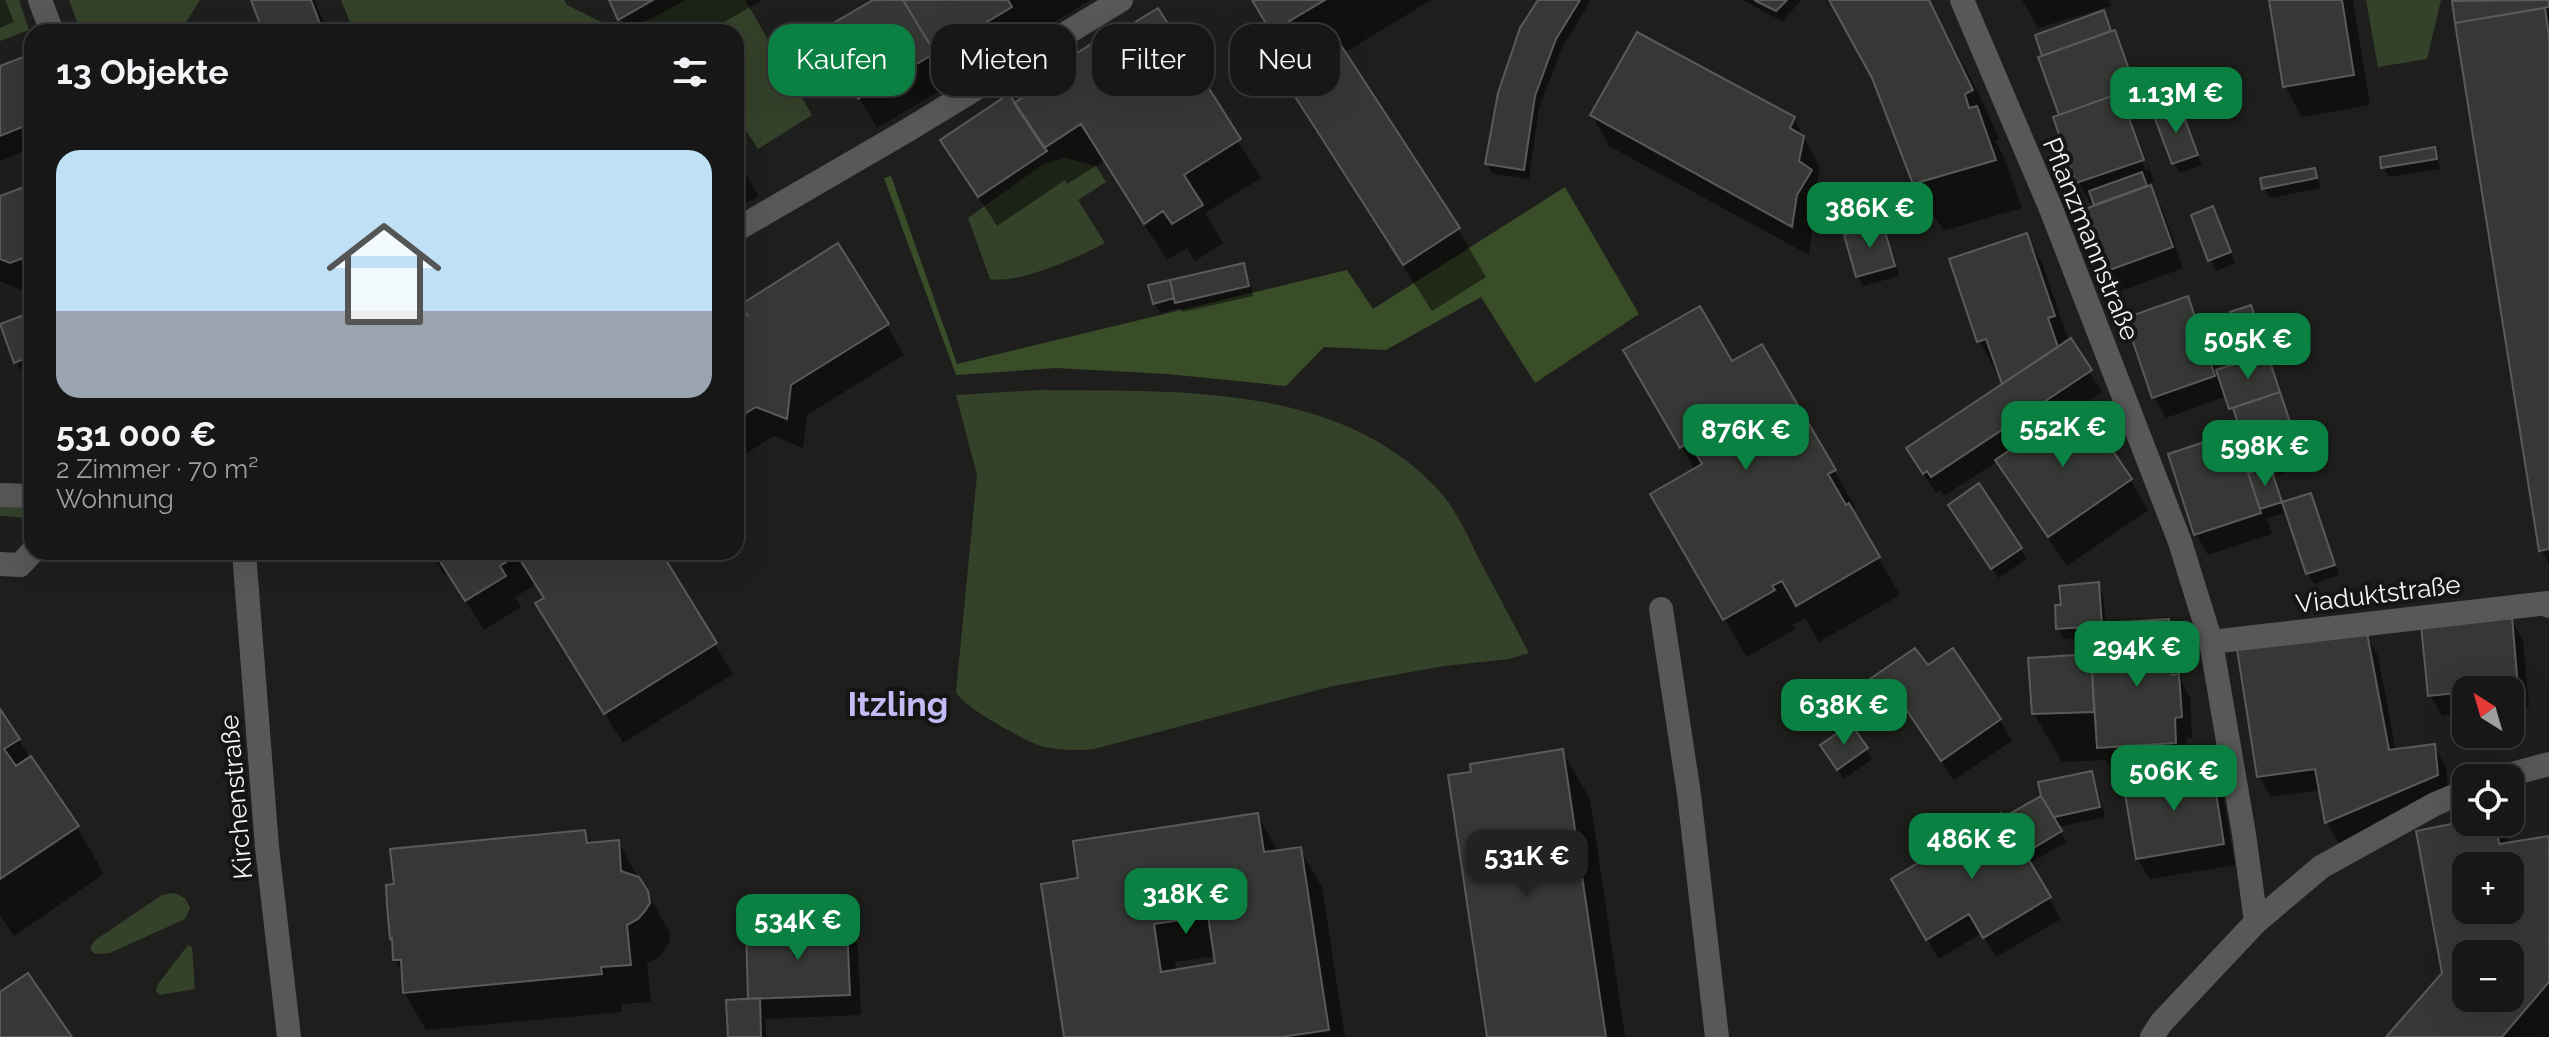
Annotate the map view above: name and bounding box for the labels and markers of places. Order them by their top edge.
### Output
pin: 1.13M € [2102,67,2250,135]
pin: 386K € [1805,182,1935,250]
pin: 505K € [2183,313,2313,381]
pin: 552K € [1998,401,2128,469]
pin: 876K € [1681,404,1811,472]
pin: 598K € [2200,420,2330,488]
pin: 294K € [2072,621,2202,689]
pin: 638K € [1779,679,1909,747]
pin: 506K € [2109,745,2239,813]
pin: 486K € [1907,813,2037,881]
pin: 531K € [1462,830,1592,898]
pin: 318K € [1121,868,1251,936]
pin: 534K € [733,894,863,962]

